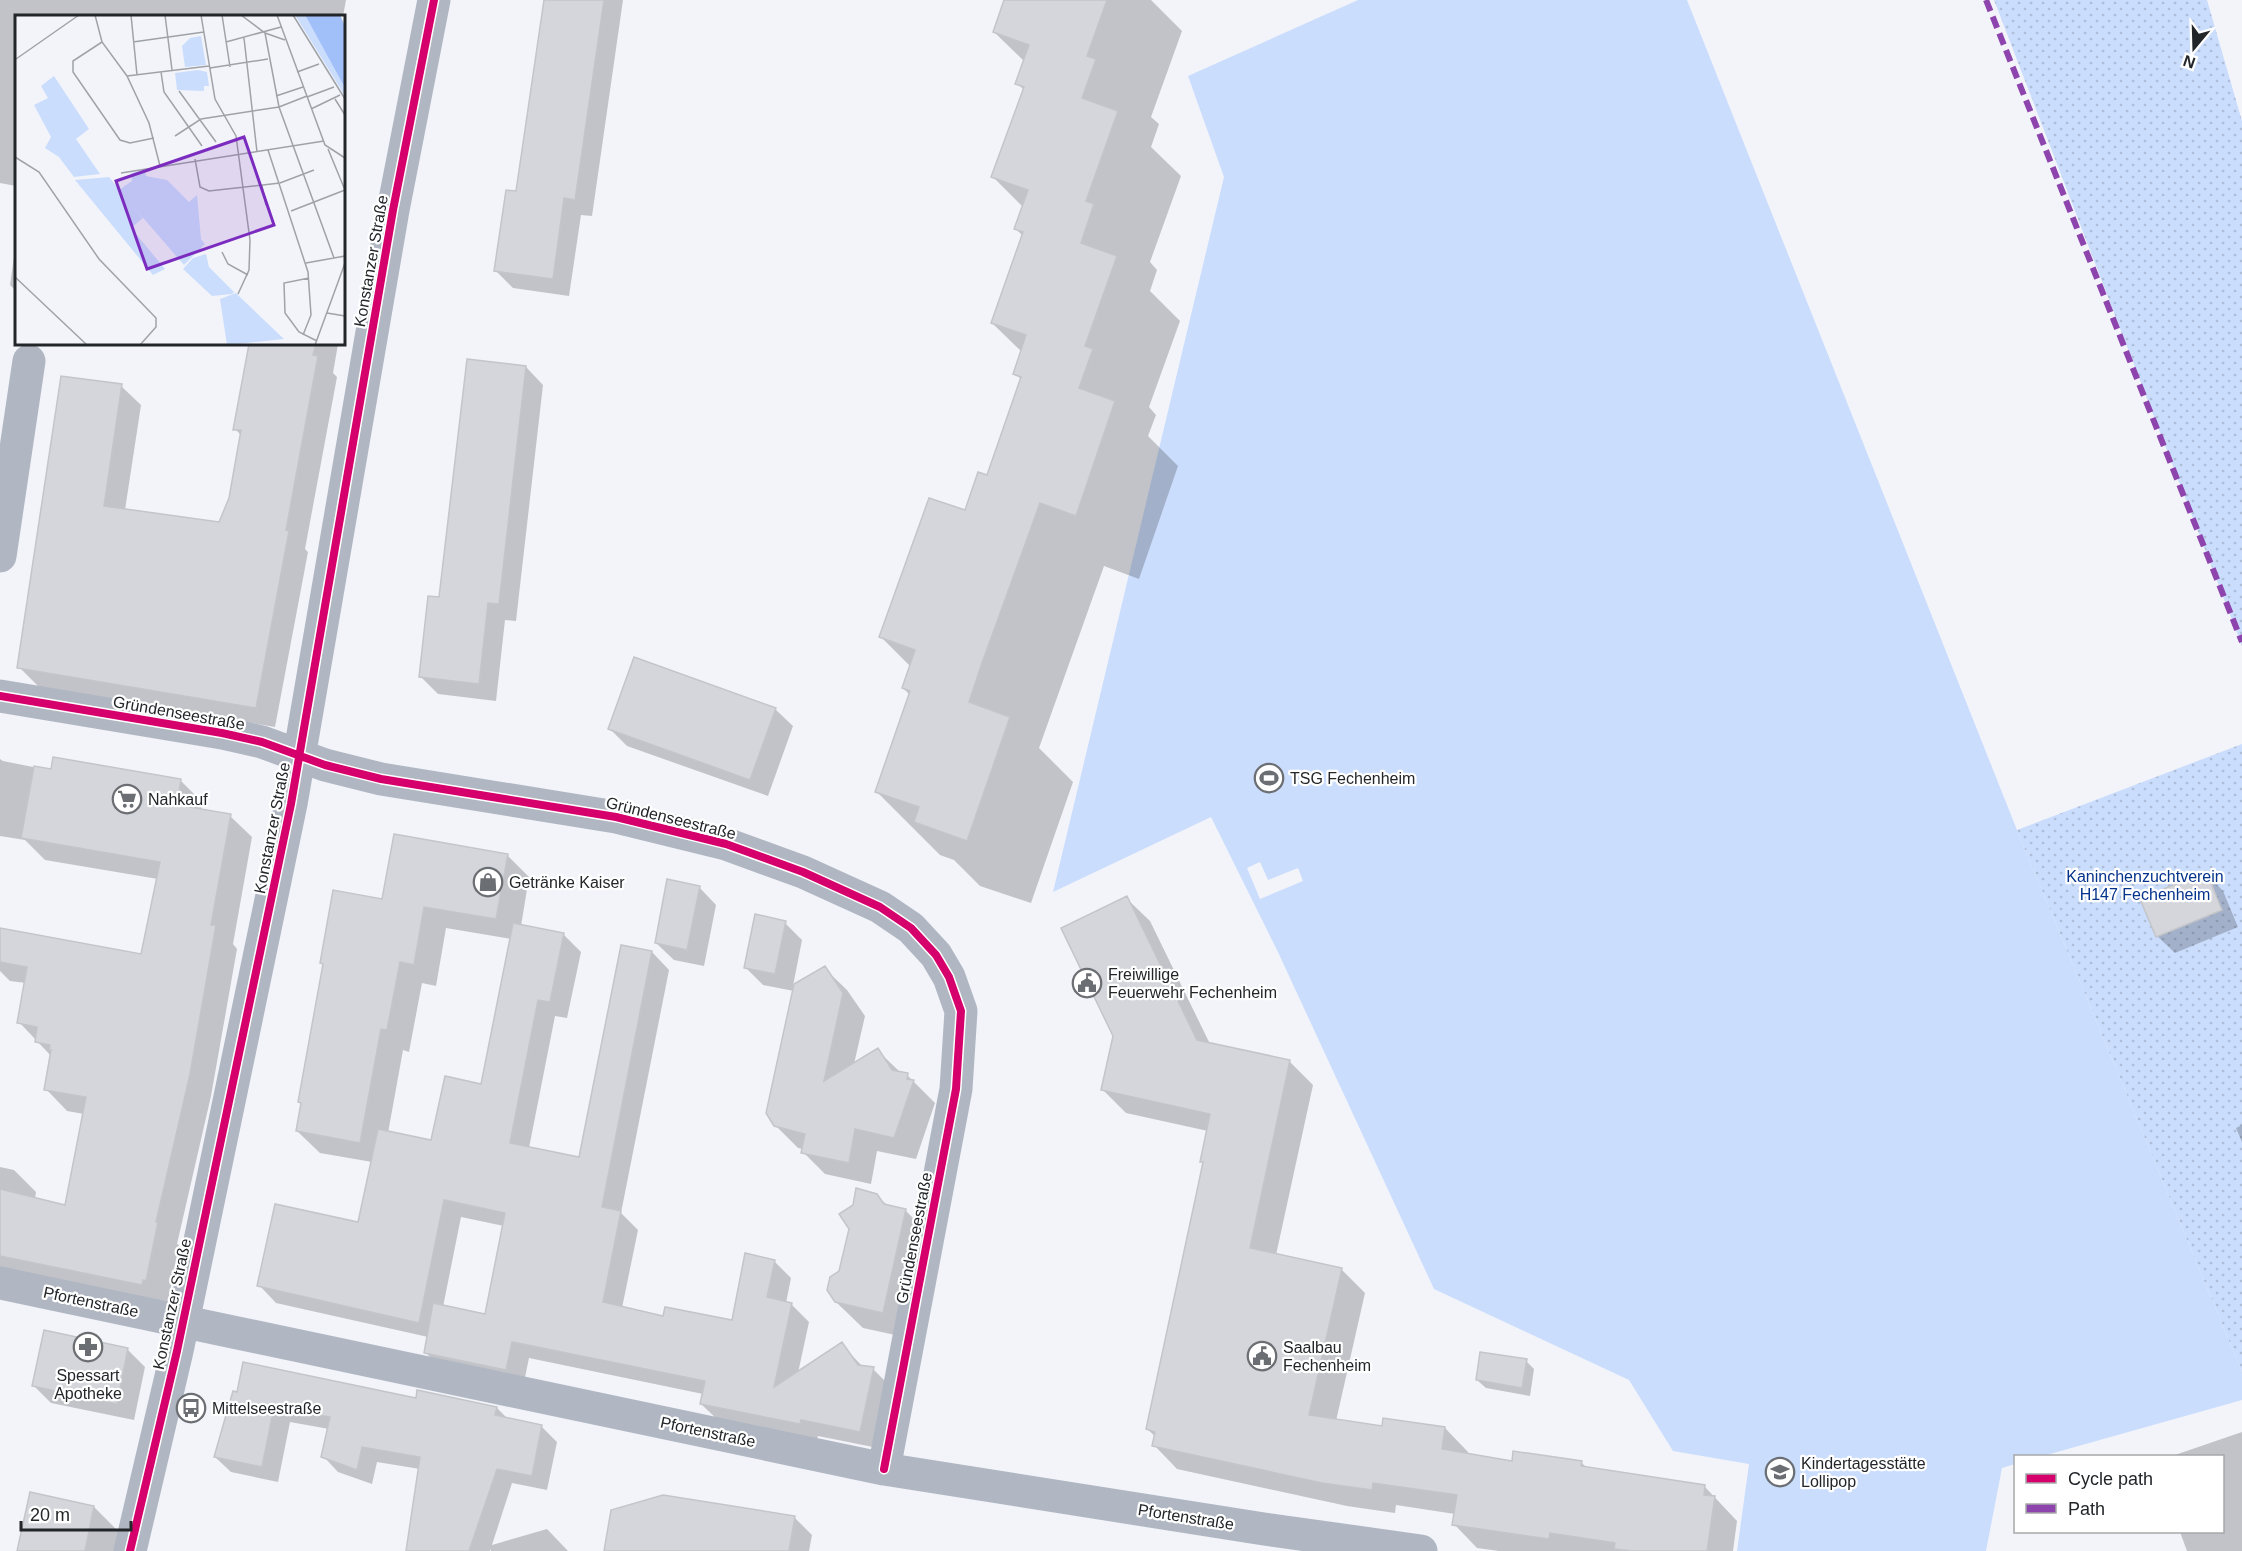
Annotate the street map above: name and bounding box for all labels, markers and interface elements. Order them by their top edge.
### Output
inset map [15,15,345,345]
north arrow [2164,18,2224,78]
text: N [2181,52,2198,72]
street label: Konstanzer Straße [351,194,391,328]
street label: Gründenseestraße [112,693,246,733]
street label: Konstanzer Straße [251,761,293,895]
sports icon: TSG Fechenheim [1253,762,1285,794]
place label: TSG Fechenheim [1290,770,1415,787]
supermarket icon: Nahkauf [111,783,143,815]
place label: Nahkauf [148,791,208,808]
street label: Gründenseestraße [604,794,738,842]
shop icon: Getränke Kaiser [472,866,504,898]
park label: Kaninchenzuchtverein H147 Fechenheim [2066,868,2224,903]
place label: Getränke Kaiser [509,874,625,891]
place label: Freiwillige Feuerwehr Fechenheim [1108,966,1277,1001]
public building icon: Freiwillige Feuerwehr Fechenheim [1071,967,1103,999]
street label: Gründenseestraße [893,1171,935,1305]
street label: Konstanzer Straße [150,1237,194,1371]
street label: Pfortenstraße [42,1284,140,1320]
pharmacy icon: Spessart Apotheke [72,1331,104,1363]
place label: Saalbau Fechenheim [1283,1339,1371,1374]
public building icon: Saalbau Fechenheim [1246,1340,1278,1372]
place label: Spessart Apotheke [54,1367,122,1402]
bus stop icon: Mittelseestraße [175,1392,207,1424]
place label: Mittelseestraße [212,1400,321,1417]
street label: Pfortenstraße [659,1414,757,1450]
place label: Kindertagesstätte Lollipop [1801,1455,1926,1490]
legend [2014,1455,2224,1533]
school or university icon: Kindertagesstätte Lollipop [1764,1456,1796,1488]
text: Cycle path [2068,1469,2153,1489]
scale bar [21,1494,130,1532]
text: Path [2068,1499,2105,1519]
street label: Pfortenstraße [1137,1501,1235,1533]
text: 20 m [30,1505,70,1525]

